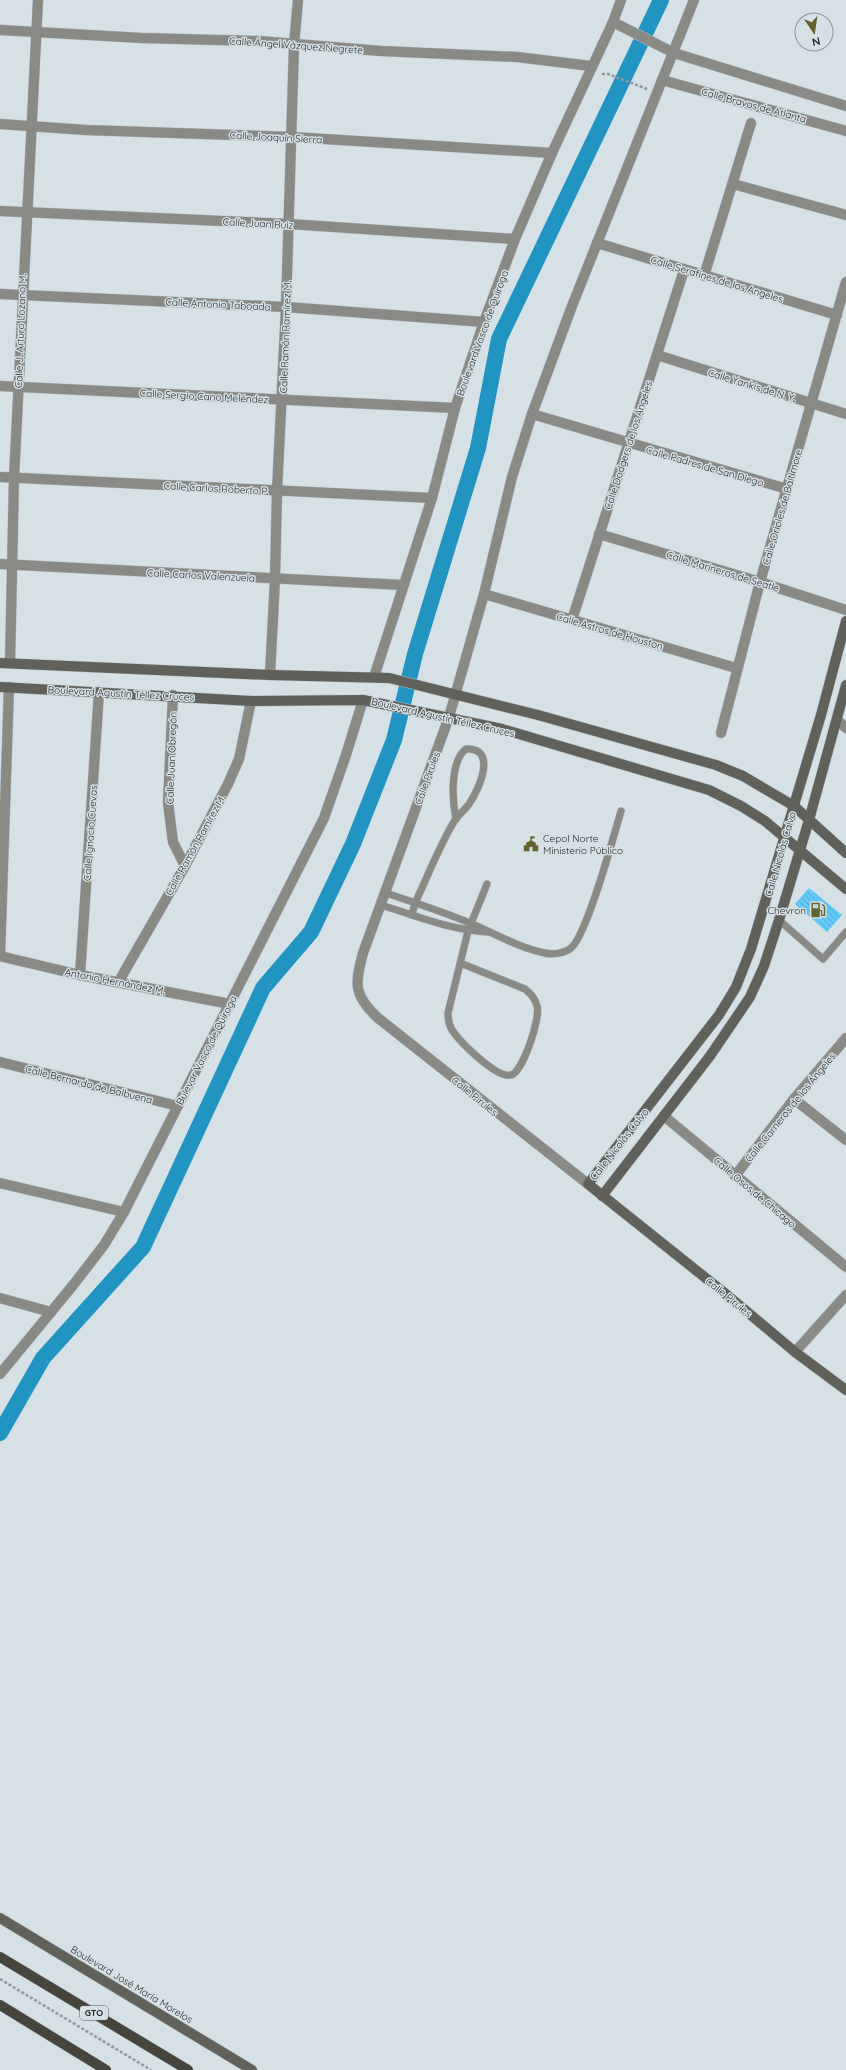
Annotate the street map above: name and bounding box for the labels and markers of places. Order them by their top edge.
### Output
place label: Cepol Norte Ministerio Público [543,832,623,857]
public building icon: Cepol Norte Ministerio Público [522,835,540,853]
fuel station icon: Chevron [809,901,827,919]
place label: Chevron [767,904,806,917]

